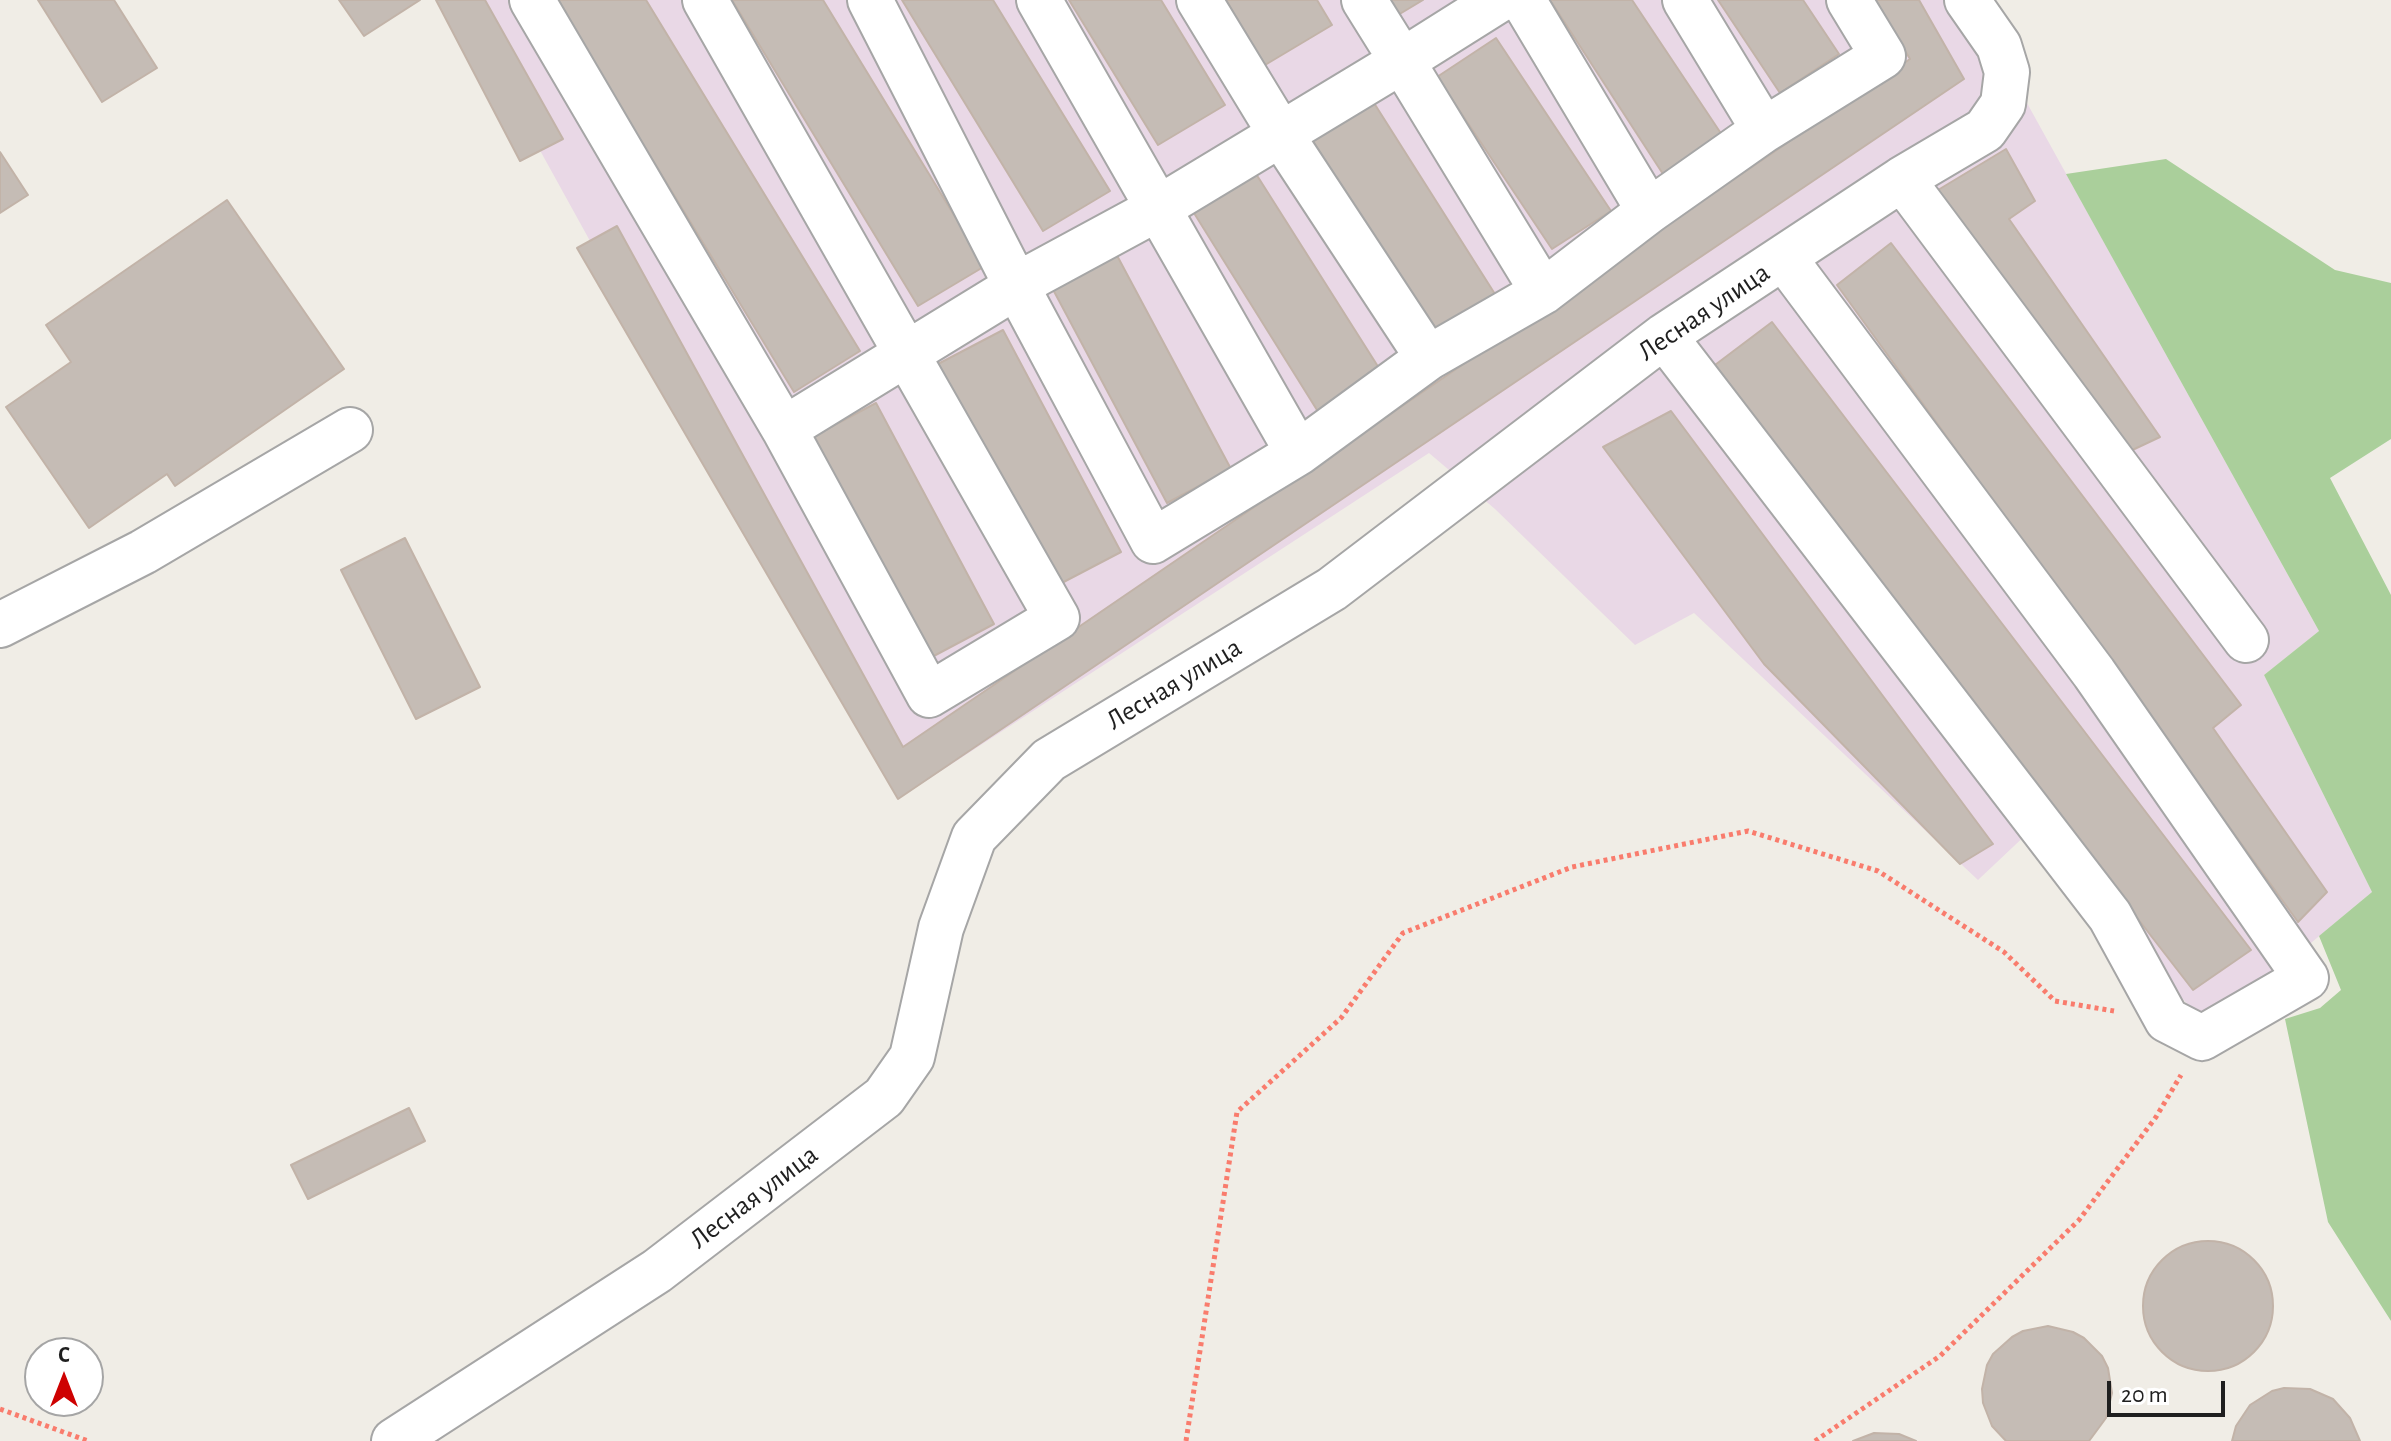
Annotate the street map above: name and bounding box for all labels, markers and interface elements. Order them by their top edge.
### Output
street label: Лесная улица [1632,256,1776,368]
street label: Лесная улица [1100,630,1248,738]
street label: Лесная улица [683,1138,825,1256]
north arrow [24,1337,104,1417]
text: С [58,1344,70,1366]
scale bar [2111,1365,2229,1415]
text: 20 m [2121,1383,2168,1407]

